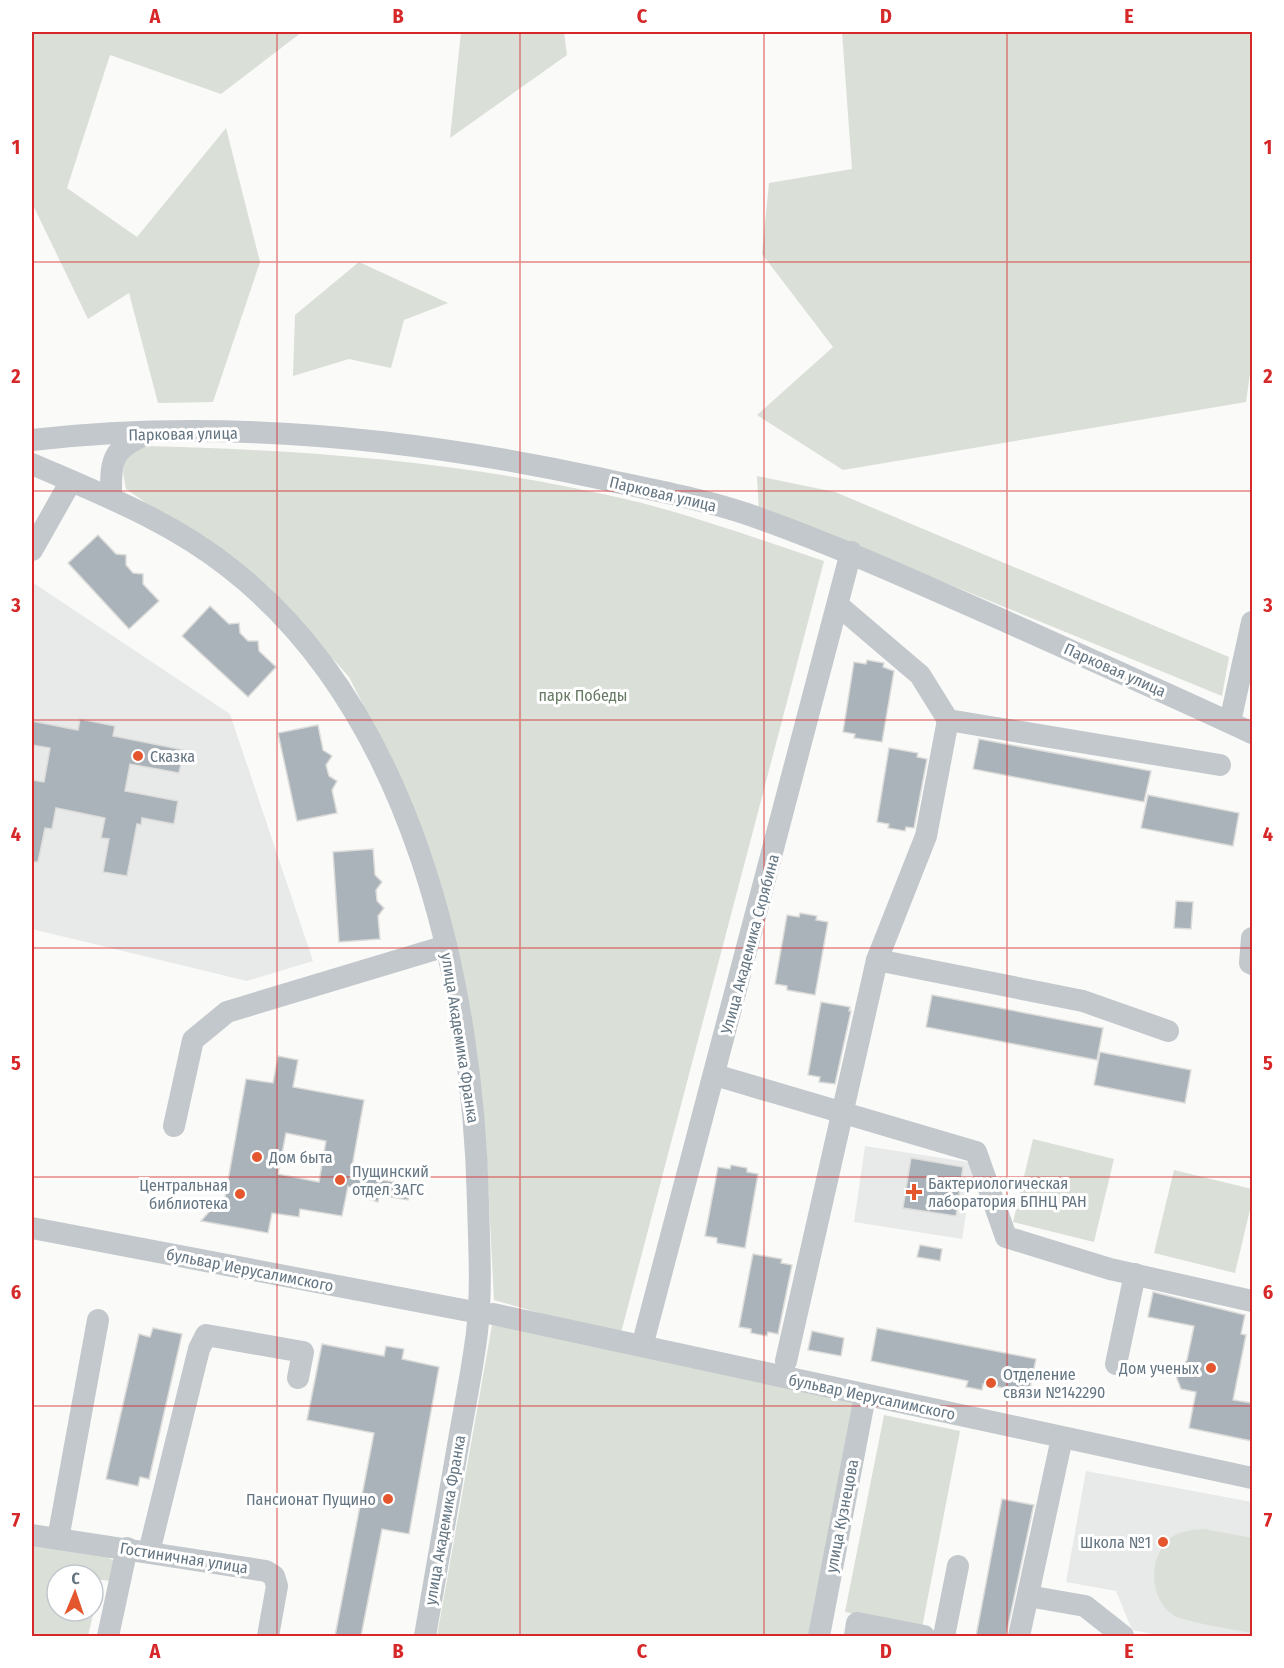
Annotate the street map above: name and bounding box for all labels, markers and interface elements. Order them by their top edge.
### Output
text: A [149,4,162,28]
text: B [392,4,404,28]
text: C [637,4,648,28]
text: D [880,4,892,28]
text: E [1124,4,1134,28]
text: 1 [12,135,20,159]
text: 1 [1264,135,1272,159]
text: 2 [10,364,21,388]
text: 2 [1262,364,1273,388]
street label: Парковая улица [128,424,238,444]
street label: Парковая улица [608,472,719,516]
text: 3 [10,593,21,617]
text: 3 [1262,593,1273,617]
street label: Парковая улица [1061,639,1169,701]
park label: парк Победы [539,686,627,705]
place label: Сказка [150,747,195,766]
marker: Сказка [131,749,145,763]
text: 4 [11,822,21,846]
text: 4 [1263,822,1273,846]
street label: Улица Академика Скрябина [717,852,783,1037]
street label: улица Академика Франка [437,952,483,1125]
text: 5 [11,1051,21,1075]
text: 5 [1263,1051,1273,1075]
place label: Дом быта [268,1148,333,1167]
marker: Дом быта [250,1150,264,1164]
place label: Пущинский отдел ЗАГС [352,1162,429,1199]
marker: Пущинский отдел ЗАГС [333,1173,347,1187]
place label: Бактериологическая лаборатория БПНЦ РАН [928,1174,1087,1211]
place label: Центральная библиотека [139,1176,228,1213]
marker: Бактериологическая лаборатория БПНЦ РАН [905,1183,923,1201]
marker: Центральная библиотека [233,1187,247,1201]
street label: бульвар Иерусалимского [165,1244,335,1296]
text: 6 [11,1280,21,1304]
text: 6 [1263,1280,1273,1304]
place label: Дом ученых [1118,1359,1199,1378]
marker: Дом ученых [1204,1361,1218,1375]
place label: Отделение связи №142290 [1003,1365,1105,1402]
street label: бульвар Иерусалимского [787,1370,957,1424]
marker: Отделение связи №142290 [984,1376,998,1390]
street label: улица Академика Франка [421,1433,469,1606]
street label: улица Кузнецова [822,1457,862,1574]
place label: Пансионат Пущино [246,1490,376,1509]
marker: Пансионат Пущино [381,1492,395,1506]
text: 7 [12,1508,21,1532]
text: 7 [1264,1508,1273,1532]
place label: Школа №1 [1080,1533,1151,1552]
marker: Школа №1 [1156,1535,1170,1549]
street label: Гостиничная улица [119,1539,249,1578]
north arrow [45,1563,105,1623]
text: С [71,1569,81,1588]
text: A [149,1639,162,1663]
text: B [392,1639,404,1663]
text: C [637,1639,648,1663]
text: D [880,1639,892,1663]
text: E [1124,1639,1134,1663]

